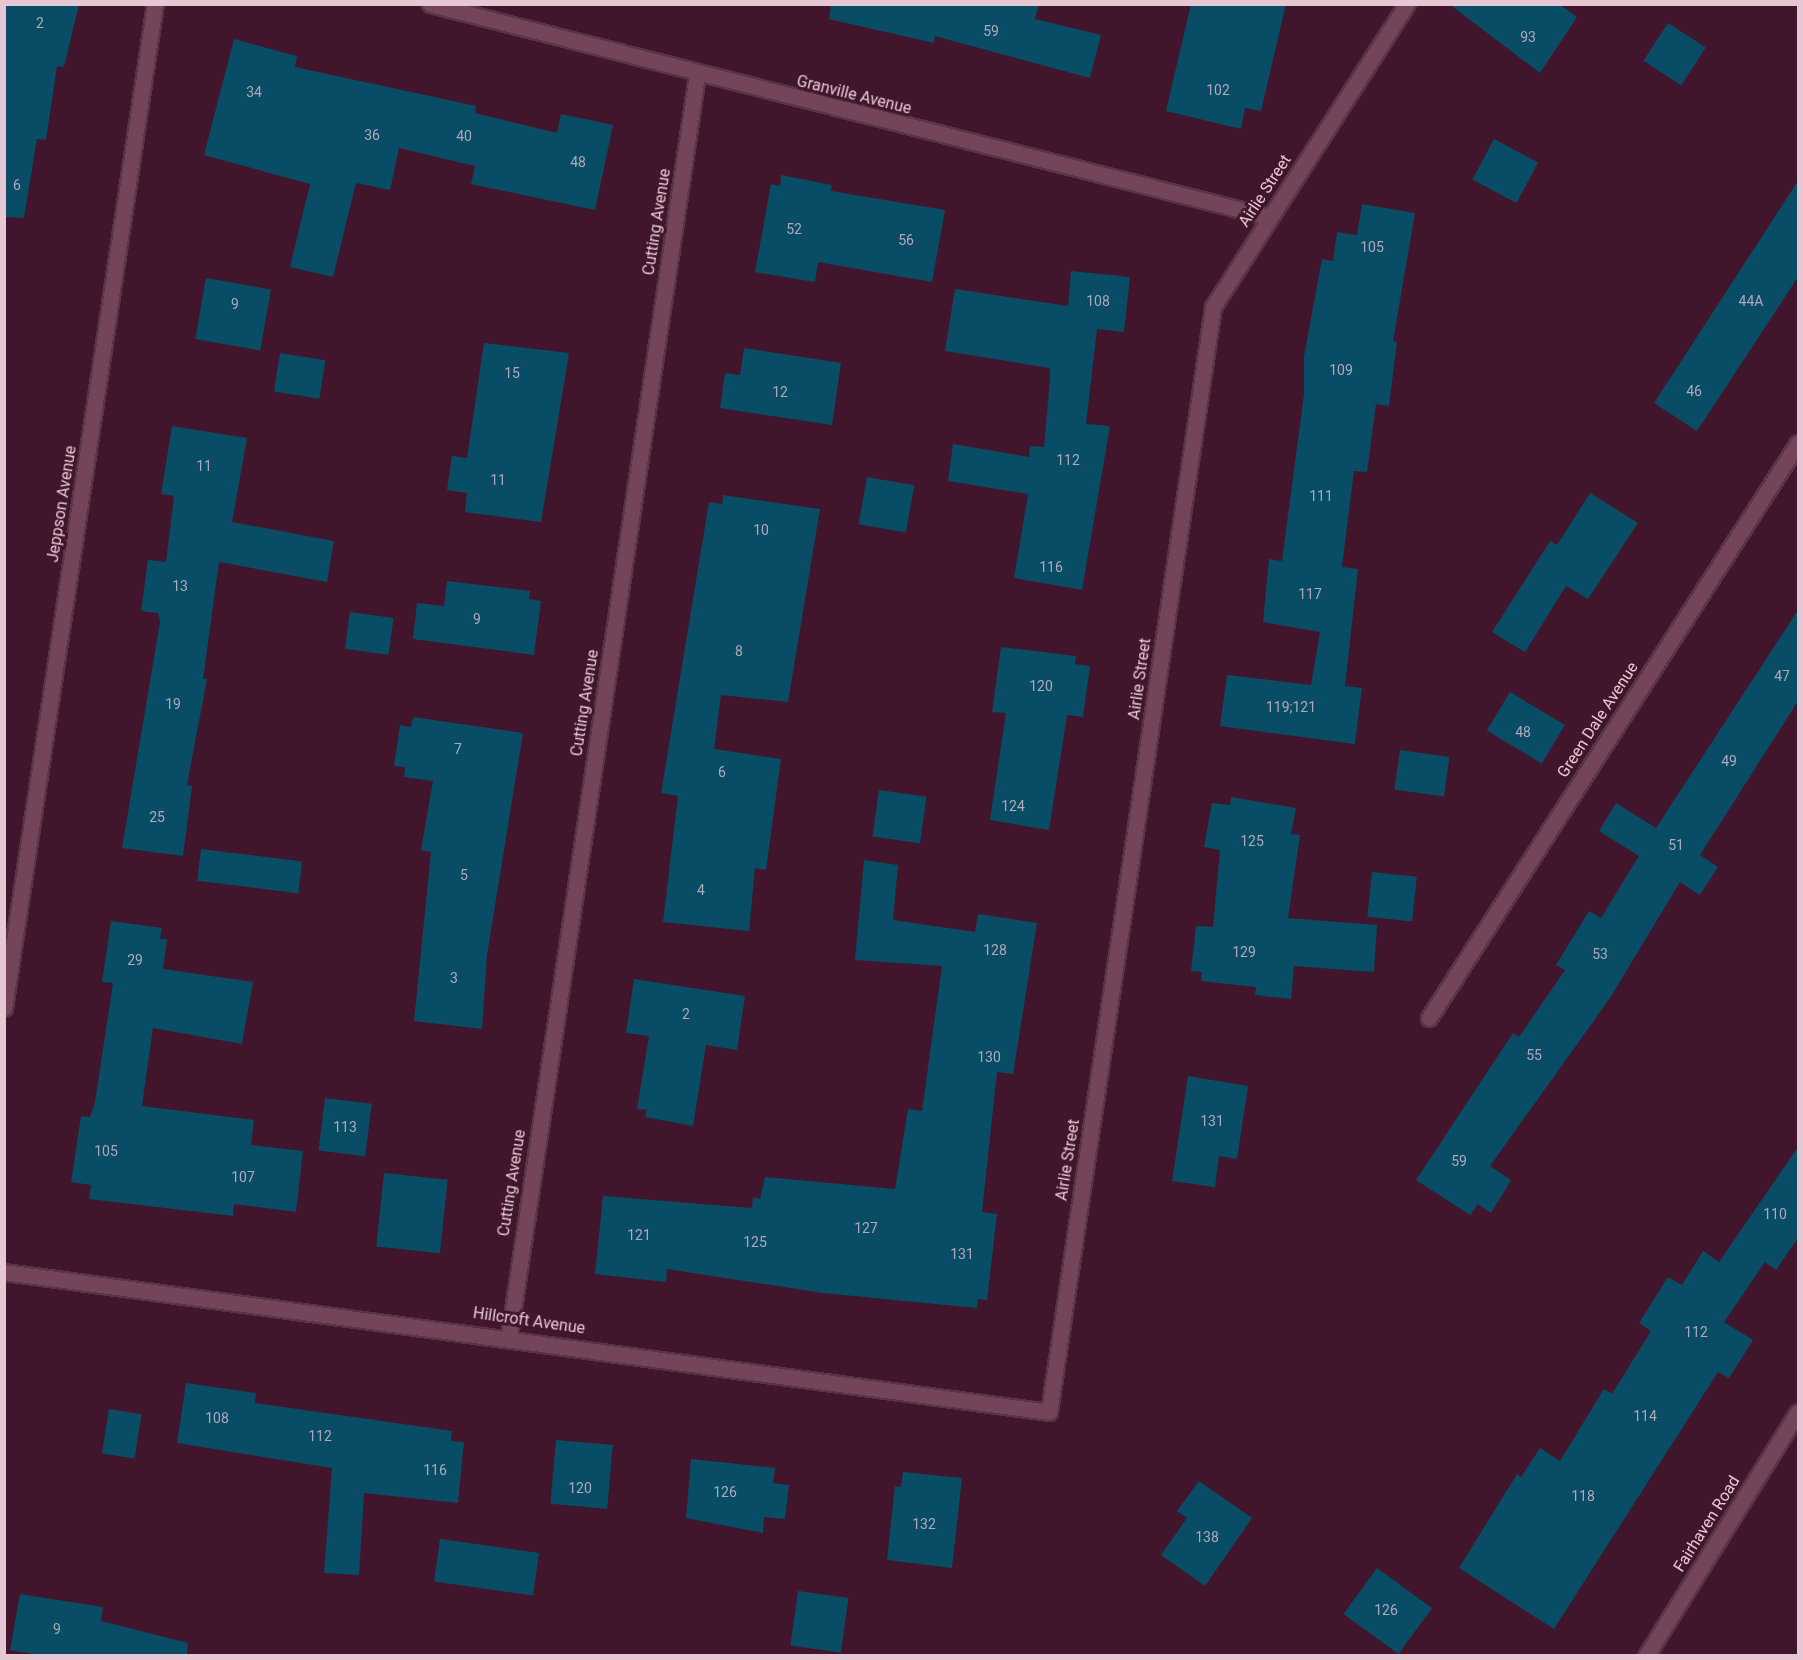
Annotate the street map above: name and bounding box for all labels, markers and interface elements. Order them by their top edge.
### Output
house number: 2 [36,15,44,31]
house number: 59 [983,23,999,39]
house number: 93 [1520,29,1536,45]
street label: Granville Avenue [795,71,913,119]
house number: 102 [1206,82,1230,98]
house number: 34 [246,84,262,100]
house number: 36 [364,127,380,143]
house number: 40 [456,128,472,144]
street label: Airlie Street [1235,151,1295,231]
house number: 48 [570,154,586,170]
street label: Cutting Avenue [639,167,675,277]
house number: 6 [13,177,21,193]
house number: 52 [786,221,802,237]
house number: 56 [898,232,914,248]
house number: 105 [1360,239,1384,255]
house number: 108 [1086,293,1110,309]
house number: 44A [1739,293,1763,309]
house number: 9 [231,296,239,312]
house number: 109 [1329,362,1353,378]
house number: 15 [504,365,520,381]
house number: 46 [1686,383,1702,399]
house number: 12 [772,384,788,400]
street label: Jeppson Avenue [43,444,81,564]
house number: 112 [1056,452,1080,468]
house number: 11 [196,458,212,474]
house number: 11 [490,472,506,488]
house number: 111 [1309,488,1333,504]
house number: 10 [753,522,769,538]
house number: 116 [1039,559,1063,575]
house number: 13 [172,578,188,594]
house number: 117 [1298,586,1322,602]
house number: 9 [473,611,481,627]
street label: Airlie Street [1125,637,1155,721]
house number: 8 [735,643,743,659]
street label: Cutting Avenue [567,648,603,758]
street label: Green Dale Avenue [1554,659,1642,781]
house number: 47 [1774,668,1790,684]
house number: 120 [1029,678,1053,694]
house number: 19 [165,696,181,712]
house number: 119;121 [1266,699,1316,715]
house number: 48 [1515,724,1531,740]
house number: 7 [454,741,462,757]
house number: 49 [1721,753,1737,769]
house number: 6 [718,764,726,780]
house number: 124 [1001,798,1025,814]
house number: 25 [149,809,165,825]
house number: 125 [1240,833,1264,849]
house number: 51 [1668,837,1684,853]
house number: 5 [460,867,468,883]
house number: 4 [697,882,705,898]
house number: 128 [983,942,1007,958]
house number: 129 [1232,944,1256,960]
house number: 53 [1592,946,1608,962]
house number: 29 [127,952,143,968]
house number: 3 [450,970,458,986]
house number: 2 [682,1006,690,1022]
house number: 55 [1526,1047,1542,1063]
house number: 130 [977,1049,1001,1065]
house number: 131 [1200,1113,1224,1129]
street label: Airlie Street [1052,1118,1084,1202]
house number: 113 [333,1119,357,1135]
street label: Cutting Avenue [494,1128,530,1238]
house number: 105 [94,1143,118,1159]
house number: 59 [1451,1153,1467,1169]
house number: 107 [231,1169,255,1185]
house number: 110 [1763,1206,1787,1222]
house number: 127 [854,1220,878,1236]
house number: 121 [627,1227,651,1243]
house number: 125 [743,1234,767,1250]
house number: 131 [950,1246,974,1262]
street label: Hillcroft Avenue [472,1304,586,1338]
house number: 112 [1684,1324,1708,1340]
house number: 114 [1633,1408,1657,1424]
house number: 108 [205,1410,229,1426]
house number: 112 [308,1428,332,1444]
house number: 116 [423,1462,447,1478]
street label: Fairhaven Road [1670,1472,1744,1576]
house number: 120 [568,1480,592,1496]
house number: 126 [713,1484,737,1500]
house number: 118 [1571,1488,1595,1504]
house number: 132 [912,1516,936,1532]
house number: 138 [1195,1529,1219,1545]
house number: 126 [1374,1602,1398,1618]
house number: 9 [53,1621,61,1637]

